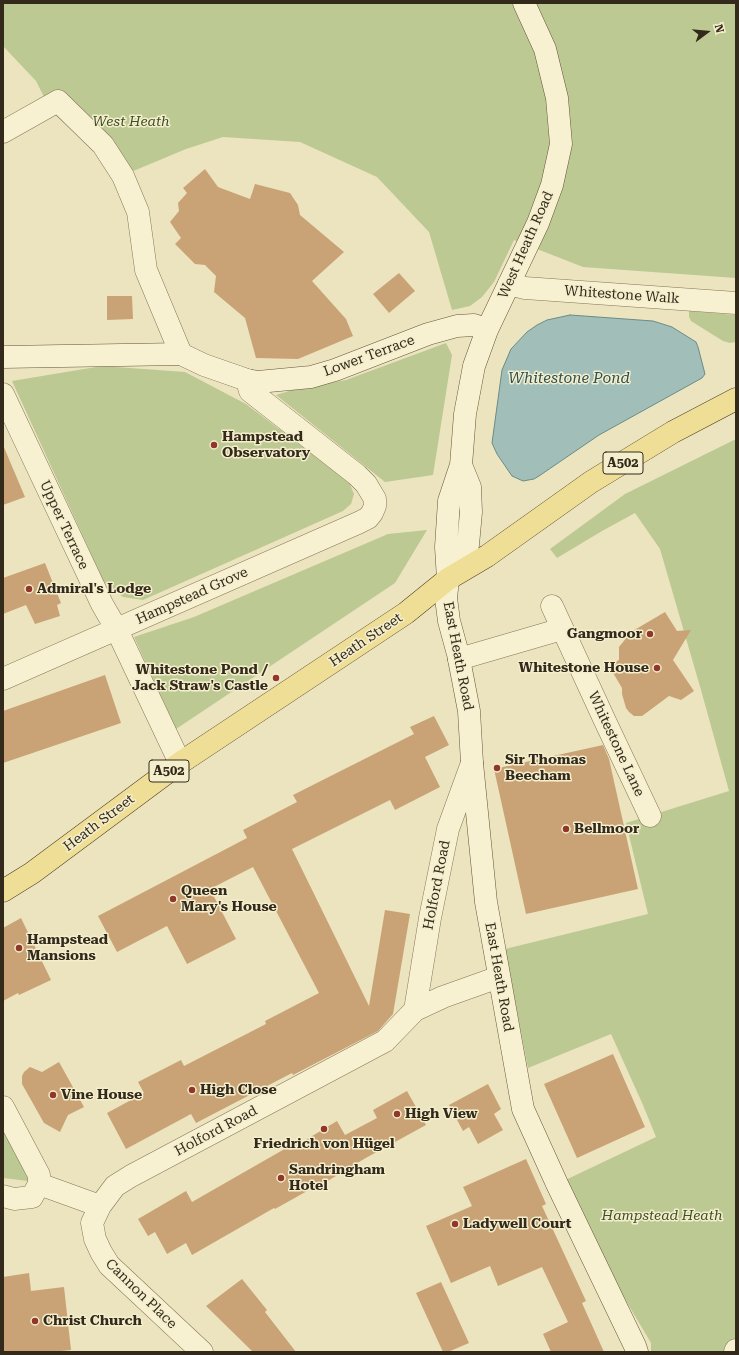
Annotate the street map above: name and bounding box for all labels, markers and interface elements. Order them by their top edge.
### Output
north arrow [687,12,727,52]
text: N [712,23,726,34]
park label: West Heath [92,114,170,130]
street label: West Heath Road [495,189,557,301]
street label: Whitestone Walk [564,283,680,307]
street label: Lower Terrace [321,332,417,380]
water label: Whitestone Pond [508,370,630,388]
place label: Hampstead Observatory [222,429,310,462]
marker: Hampstead Observatory [209,440,219,450]
road number: A502 [603,452,643,474]
street label: Upper Terrace [36,478,92,572]
street label: Hampstead Grove [133,564,251,628]
place label: Admiral's Lodge [37,581,151,597]
marker: Admiral's Lodge [24,584,34,594]
street label: East Heath Road [439,600,477,712]
street label: Heath Street [326,609,406,671]
place label: Gangmoor [567,626,642,642]
marker: Gangmoor [645,629,655,639]
place label: Whitestone House [519,660,649,676]
place label: Whitestone Pond / Jack Straw's Castle [132,662,268,694]
marker: Whitestone House [652,663,662,673]
marker: Whitestone Pond / Jack Straw's Castle [271,673,281,683]
street label: Whitestone Lane [584,689,648,799]
place label: Sir Thomas Beecham [505,752,586,784]
road number: A502 [149,760,189,782]
marker: Sir Thomas Beecham [492,763,502,773]
street label: Heath Street [60,791,138,855]
place label: Bellmoor [574,821,639,837]
marker: Bellmoor [561,824,571,834]
street label: Holford Road [420,839,454,931]
place label: Queen Mary's House [181,883,277,916]
marker: Queen Mary's House [168,894,178,904]
street label: East Heath Road [481,921,517,1033]
place label: Hampstead Mansions [27,932,108,964]
marker: Hampstead Mansions [14,943,24,953]
place label: High Close [200,1082,277,1098]
marker: High Close [187,1085,197,1095]
place label: Vine House [61,1087,142,1103]
marker: Vine House [48,1090,58,1100]
street label: Holford Road [172,1102,260,1160]
place label: High View [405,1106,478,1122]
marker: High View [392,1109,402,1119]
marker: Friedrich von Hügel [319,1124,329,1134]
place label: Friedrich von Hügel [253,1136,395,1152]
place label: Sandringham Hotel [289,1162,385,1194]
marker: Sandringham Hotel [276,1173,286,1183]
park label: Hampstead Heath [602,1208,722,1224]
place label: Ladywell Court [463,1216,571,1232]
marker: Ladywell Court [450,1219,460,1229]
street label: Cannon Place [102,1256,180,1332]
place label: Christ Church [43,1313,142,1329]
marker: Christ Church [30,1316,40,1326]

